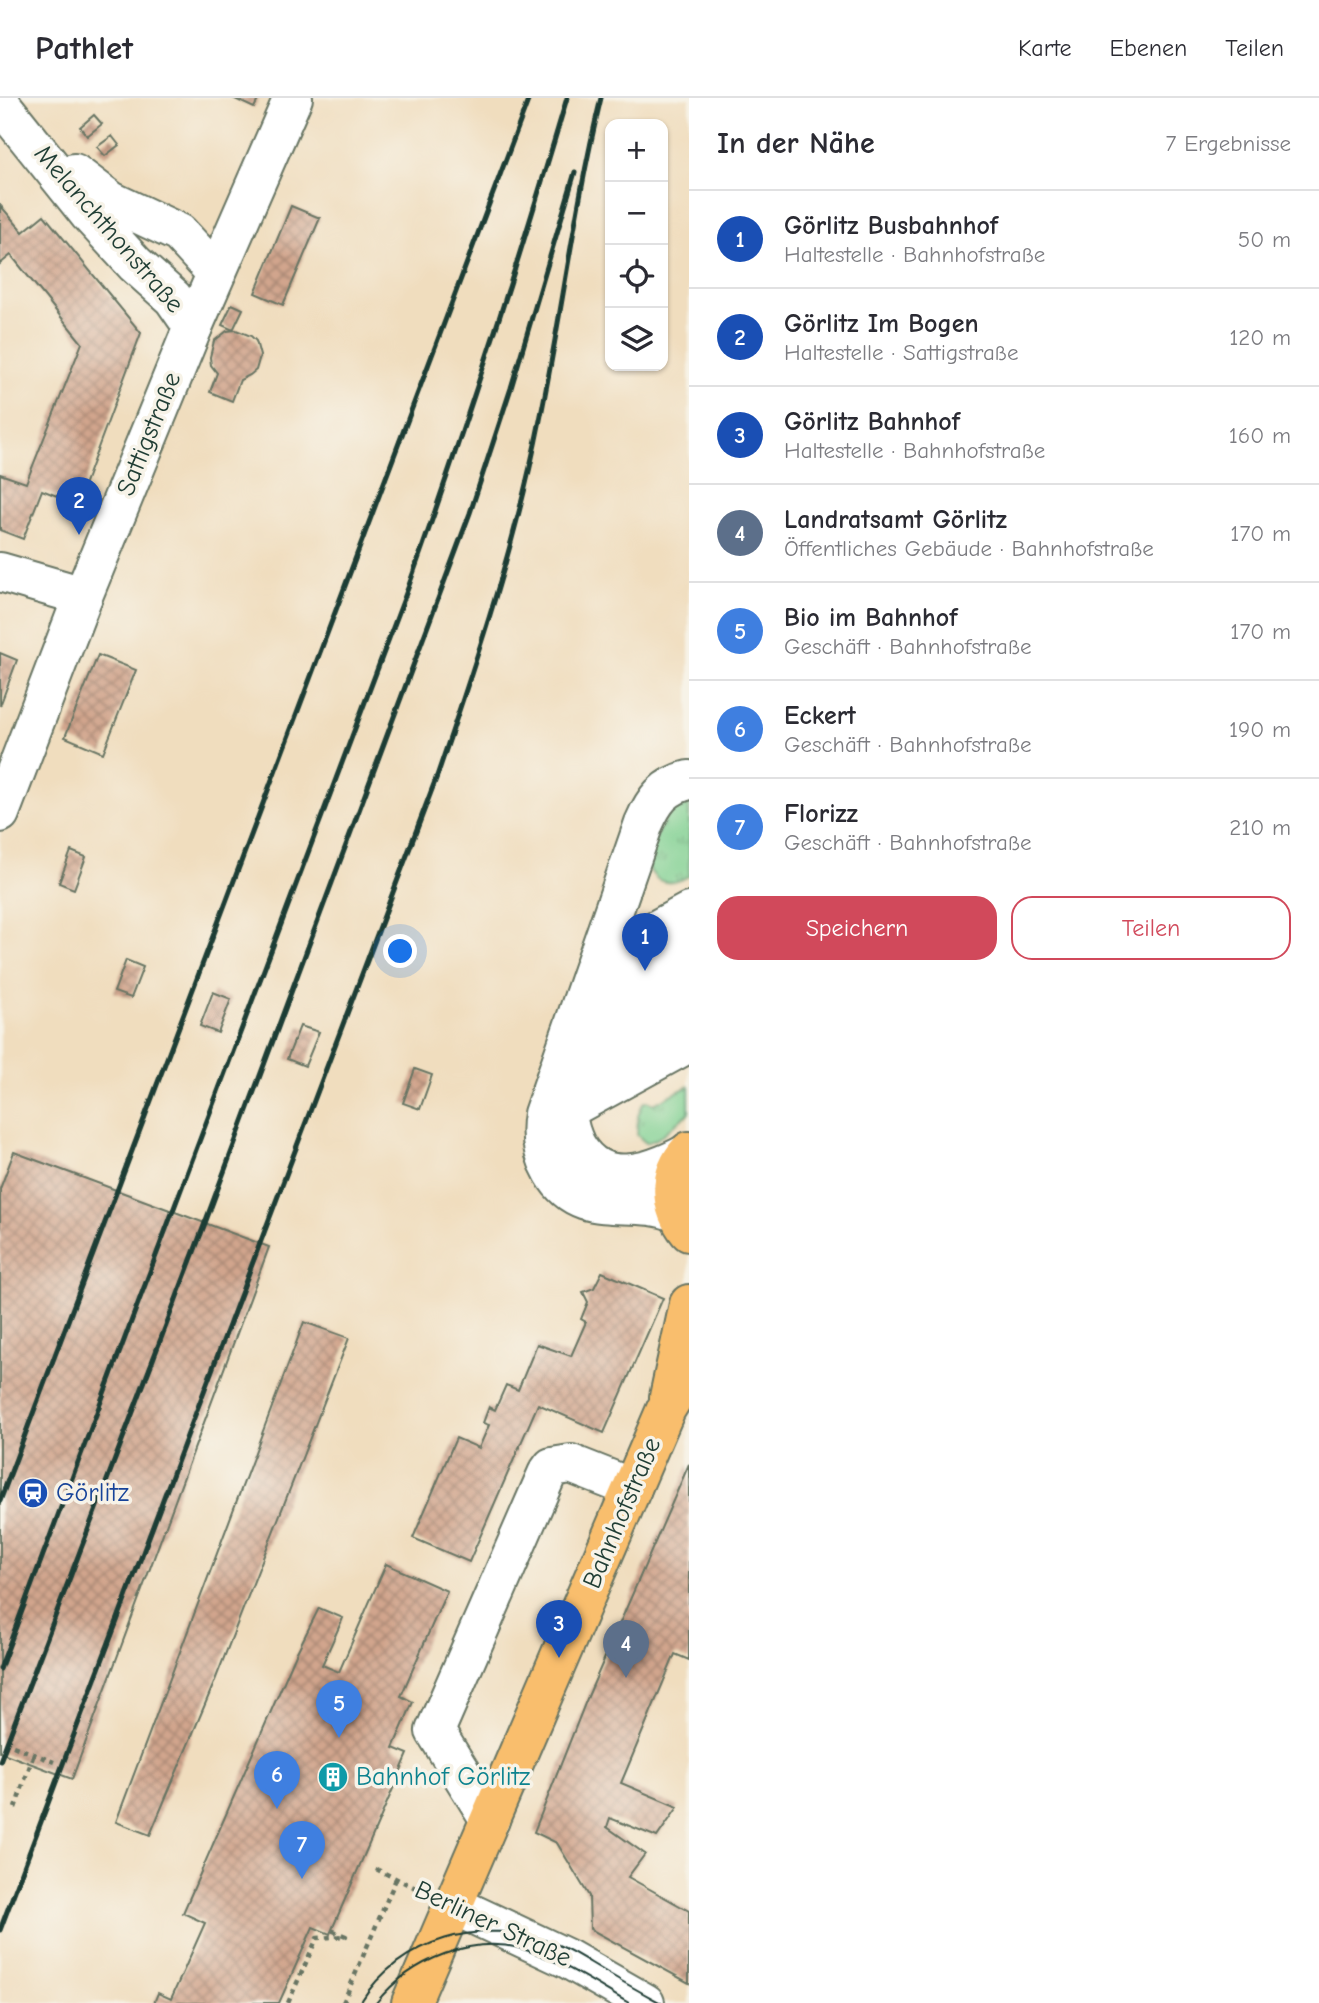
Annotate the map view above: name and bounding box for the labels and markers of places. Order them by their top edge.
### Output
pin: 2 [56,477,102,535]
pin: 1 [622,913,668,971]
station icon: Görlitz [16,1476,50,1510]
place label: Görlitz [56,1478,129,1508]
pin: 3 [536,1600,582,1658]
pin: 4 [603,1620,649,1678]
pin: 5 [316,1680,362,1738]
pin: 6 [254,1751,300,1809]
building icon: Bahnhof Görlitz [316,1760,350,1794]
place label: Bahnhof Görlitz [356,1762,530,1792]
pin: 7 [279,1821,325,1879]

